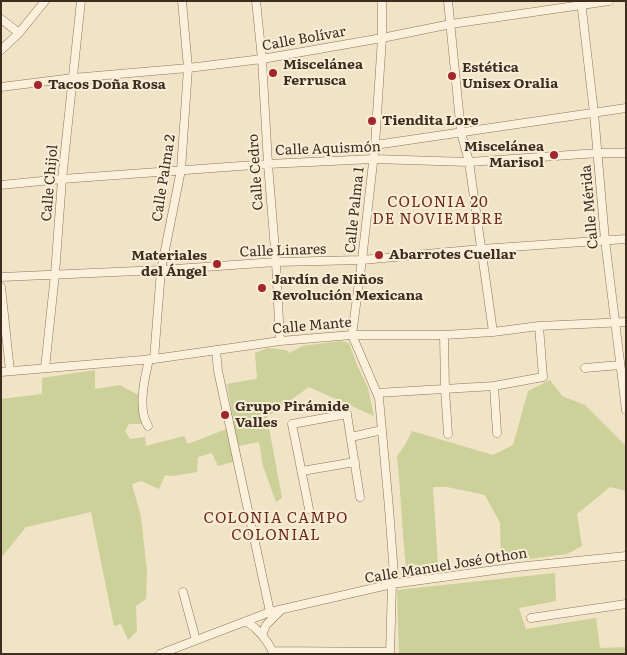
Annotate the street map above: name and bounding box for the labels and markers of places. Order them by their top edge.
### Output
place label: Miscelánea Ferrusca [283,57,363,90]
place label: Estética Unisex Oralia [462,60,558,92]
marker: Miscelánea Ferrusca [267,67,279,79]
marker: Estética Unisex Oralia [446,70,458,82]
place label: Tacos Doña Rosa [48,77,166,93]
marker: Tacos Doña Rosa [32,79,44,91]
place label: Tiendita Lore [382,113,479,129]
marker: Tiendita Lore [366,115,378,127]
place label: Miscelánea Marisol [464,139,544,172]
marker: Miscelánea Marisol [548,149,560,161]
place label: Abarrotes Cuellar [389,247,516,263]
place label: Materiales del Ángel [131,248,207,280]
marker: Abarrotes Cuellar [373,249,385,261]
marker: Materiales del Ángel [211,258,223,270]
place label: Jardín de Niños Revolución Mexicana [272,272,423,304]
marker: Jardín de Niños Revolución Mexicana [256,282,268,294]
place label: Grupo Pirámide Valles [235,399,349,432]
marker: Grupo Pirámide Valles [219,409,231,421]

